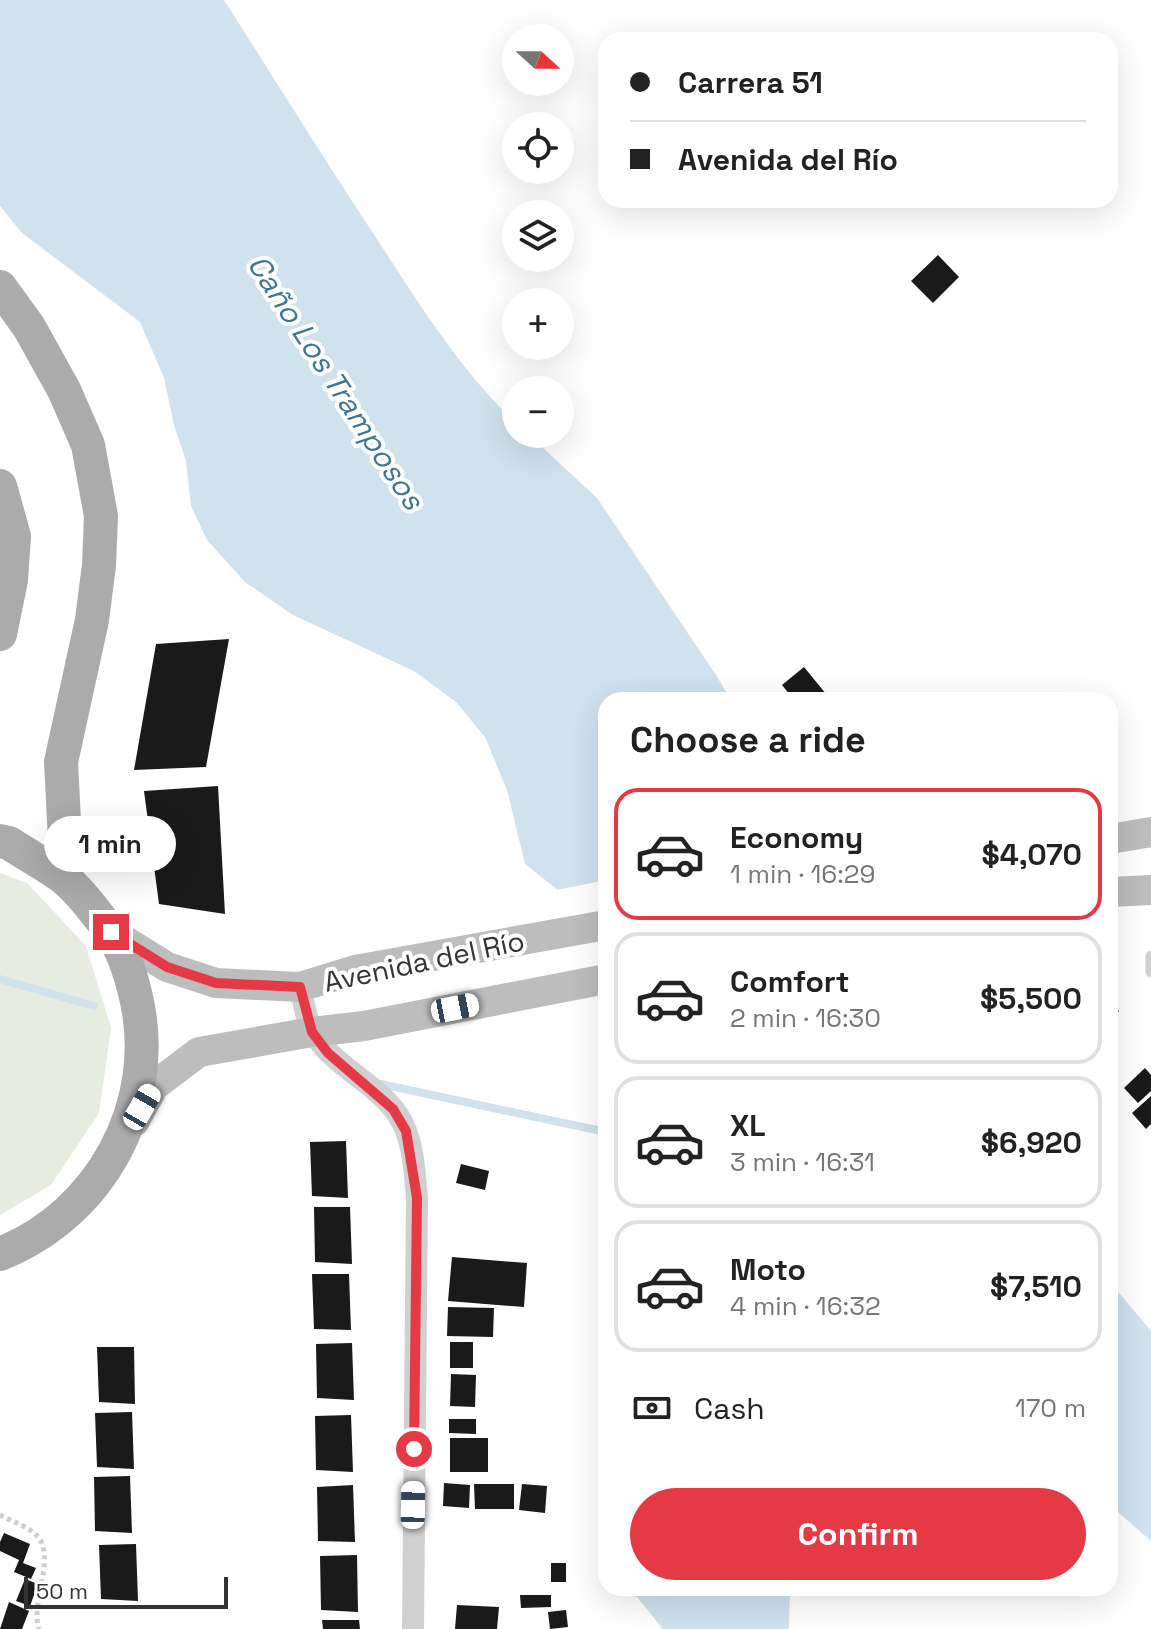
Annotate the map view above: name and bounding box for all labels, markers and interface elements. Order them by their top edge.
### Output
north arrow [502,24,574,96]
map controls [502,24,574,448]
text: Carrera 51 [678,63,823,102]
button: locate [502,112,574,184]
text: Avenida del Río [678,140,898,179]
button: layers [502,200,574,272]
water label: Caño Los Tramposos [239,247,434,518]
button: + [502,288,574,360]
button: − [502,376,574,448]
text: Choose a ride [630,717,866,763]
callout: 1 min [45,816,177,872]
icon: car [634,818,706,890]
text: Economy [730,818,863,857]
text: 1 min [78,827,142,861]
text: $4,070 [982,835,1082,874]
text: 1 min · 16:29 [730,857,875,891]
route end [93,914,129,950]
street label: Avenida del Río [320,922,528,1000]
icon: car [634,962,706,1034]
text: Comfort [730,962,849,1001]
text: $5,500 [980,979,1082,1018]
car [429,992,481,1024]
text: 2 min · 16:30 [730,1001,881,1035]
car [120,1080,164,1134]
icon: car [634,1106,706,1178]
text: XL [730,1106,766,1145]
text: $6,920 [981,1123,1082,1162]
text: 3 min · 16:31 [730,1145,875,1179]
icon: car [634,1250,706,1322]
text: Moto [730,1250,806,1289]
text: $7,510 [990,1267,1082,1306]
text: 4 min · 16:32 [730,1289,881,1323]
icon: cash [630,1386,674,1430]
text: Cash [694,1389,765,1428]
text: 170 m [1015,1391,1086,1425]
route start [396,1431,432,1467]
car [401,1481,425,1529]
button: Confirm [630,1488,1086,1580]
scale bar [24,1573,228,1609]
text: 50 m [36,1577,88,1605]

